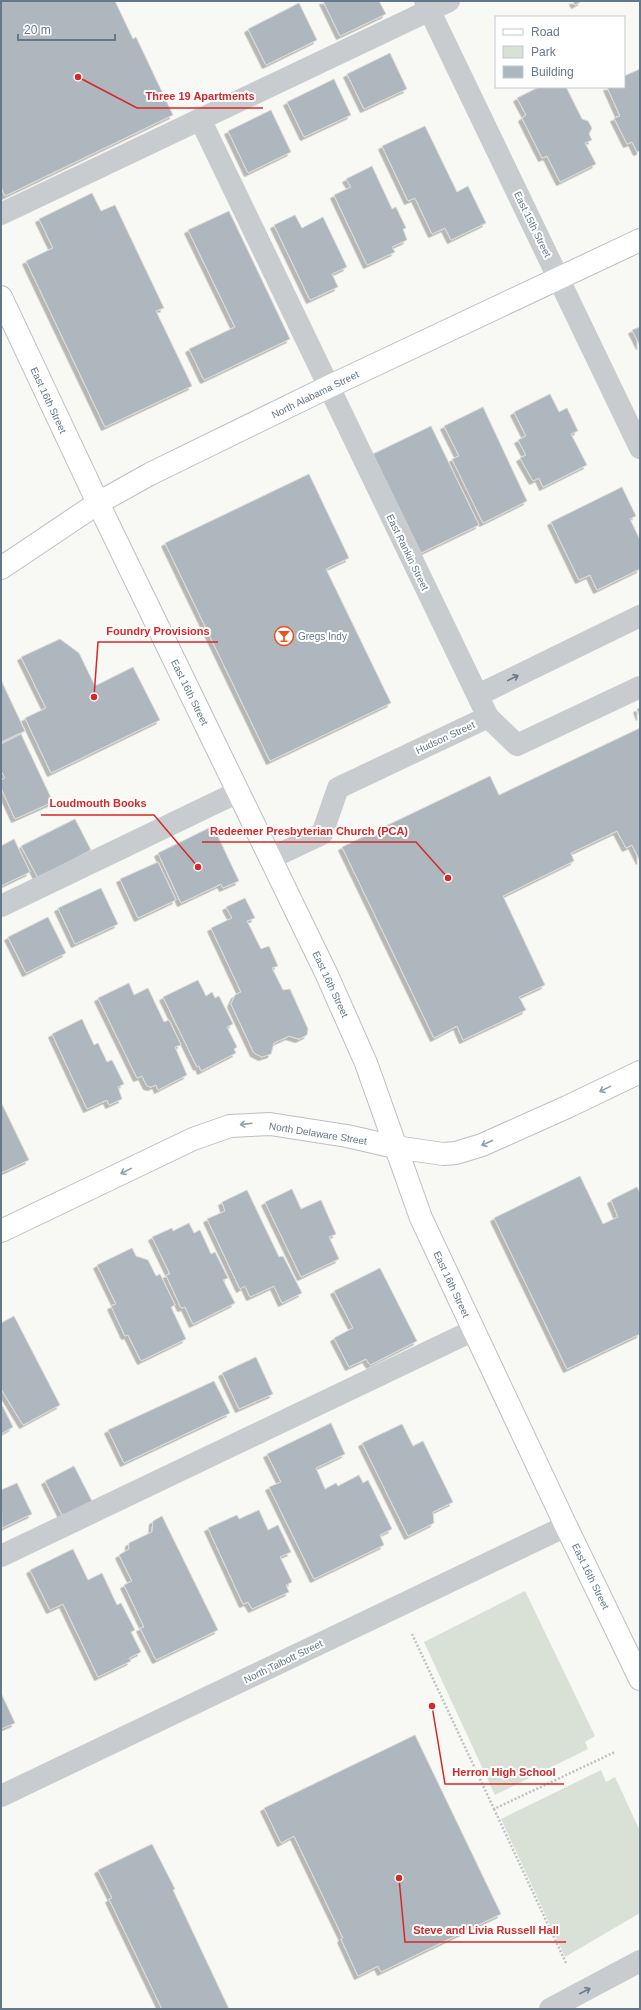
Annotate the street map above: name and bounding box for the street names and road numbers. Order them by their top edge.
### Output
street label: East 15th Street [512,190,553,259]
street label: East 16th Street [28,365,69,435]
street label: North Alabama Street [270,368,361,420]
street label: East Rankin Street [384,512,431,592]
street label: East 16th Street [169,658,210,727]
street label: Hudson Street [414,719,477,756]
street label: East 16th Street [310,949,351,1019]
street label: North Delaware Street [268,1120,368,1147]
street label: East 16th Street [431,1249,472,1319]
street label: East 16th Street [570,1542,611,1611]
street label: North Talbott Street [242,1638,324,1685]

